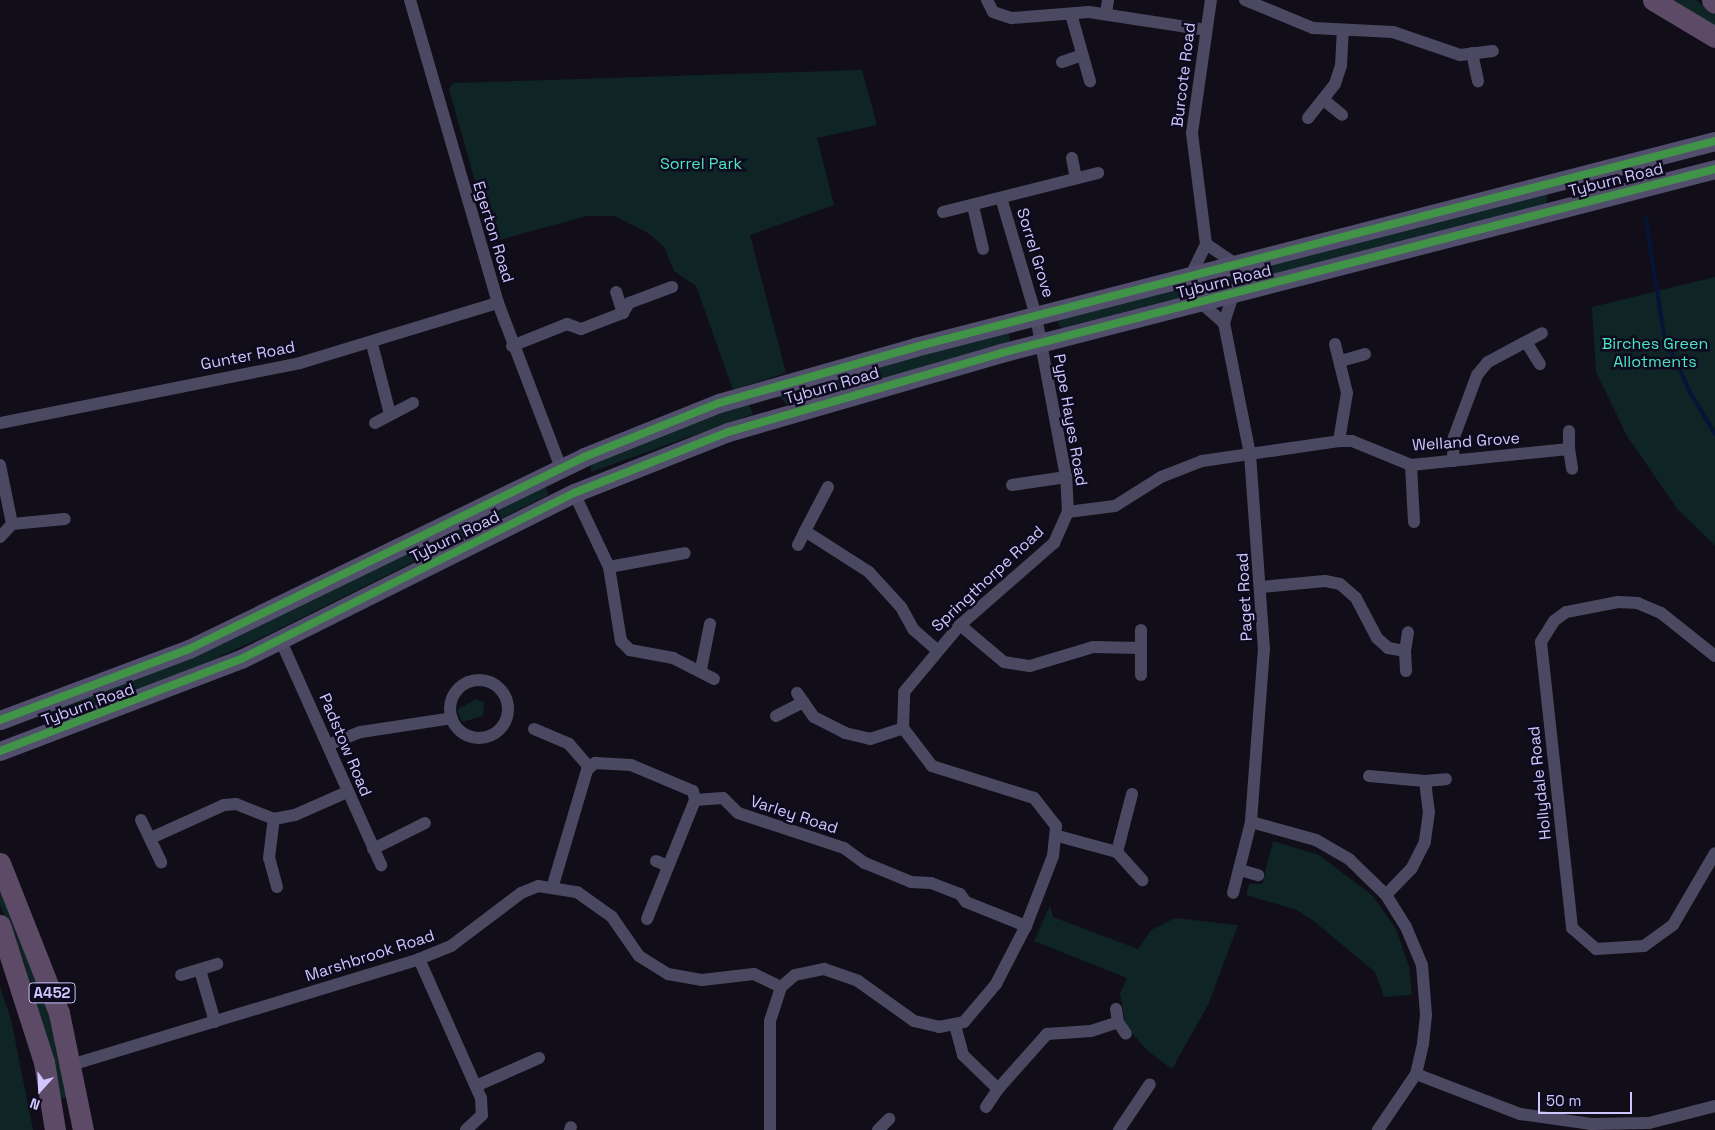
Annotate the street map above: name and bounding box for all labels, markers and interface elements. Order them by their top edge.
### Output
street label: Burcote Road [1168,22,1200,128]
park label: Sorrel Park [660,154,742,174]
street label: Tyburn Road [1566,159,1666,201]
street label: Egerton Road [468,179,518,285]
street label: Sorrel Grove [1012,206,1058,300]
street label: Tyburn Road [1174,261,1274,303]
park label: Birches Green Allotments [1602,334,1708,372]
street label: Gunter Road [199,337,297,375]
street label: Pype Hayes Road [1049,352,1091,488]
street label: Tyburn Road [783,363,881,409]
street label: Welland Grove [1411,429,1521,455]
street label: Tyburn Road [407,507,503,567]
street label: Springthorpe Road [928,522,1048,636]
street label: Paget Road [1233,552,1257,642]
street label: Tyburn Road [39,679,137,731]
street label: Padstow Road [315,691,375,799]
street label: Hollydale Road [1524,725,1556,841]
street label: Varley Road [748,792,840,838]
street label: Marshbrook Road [303,926,437,986]
road number: A452 [28,980,76,1006]
north arrow [15,1065,65,1115]
scale bar [1540,1082,1634,1114]
text: 50 m [1546,1091,1581,1110]
text: N [27,1094,42,1114]

